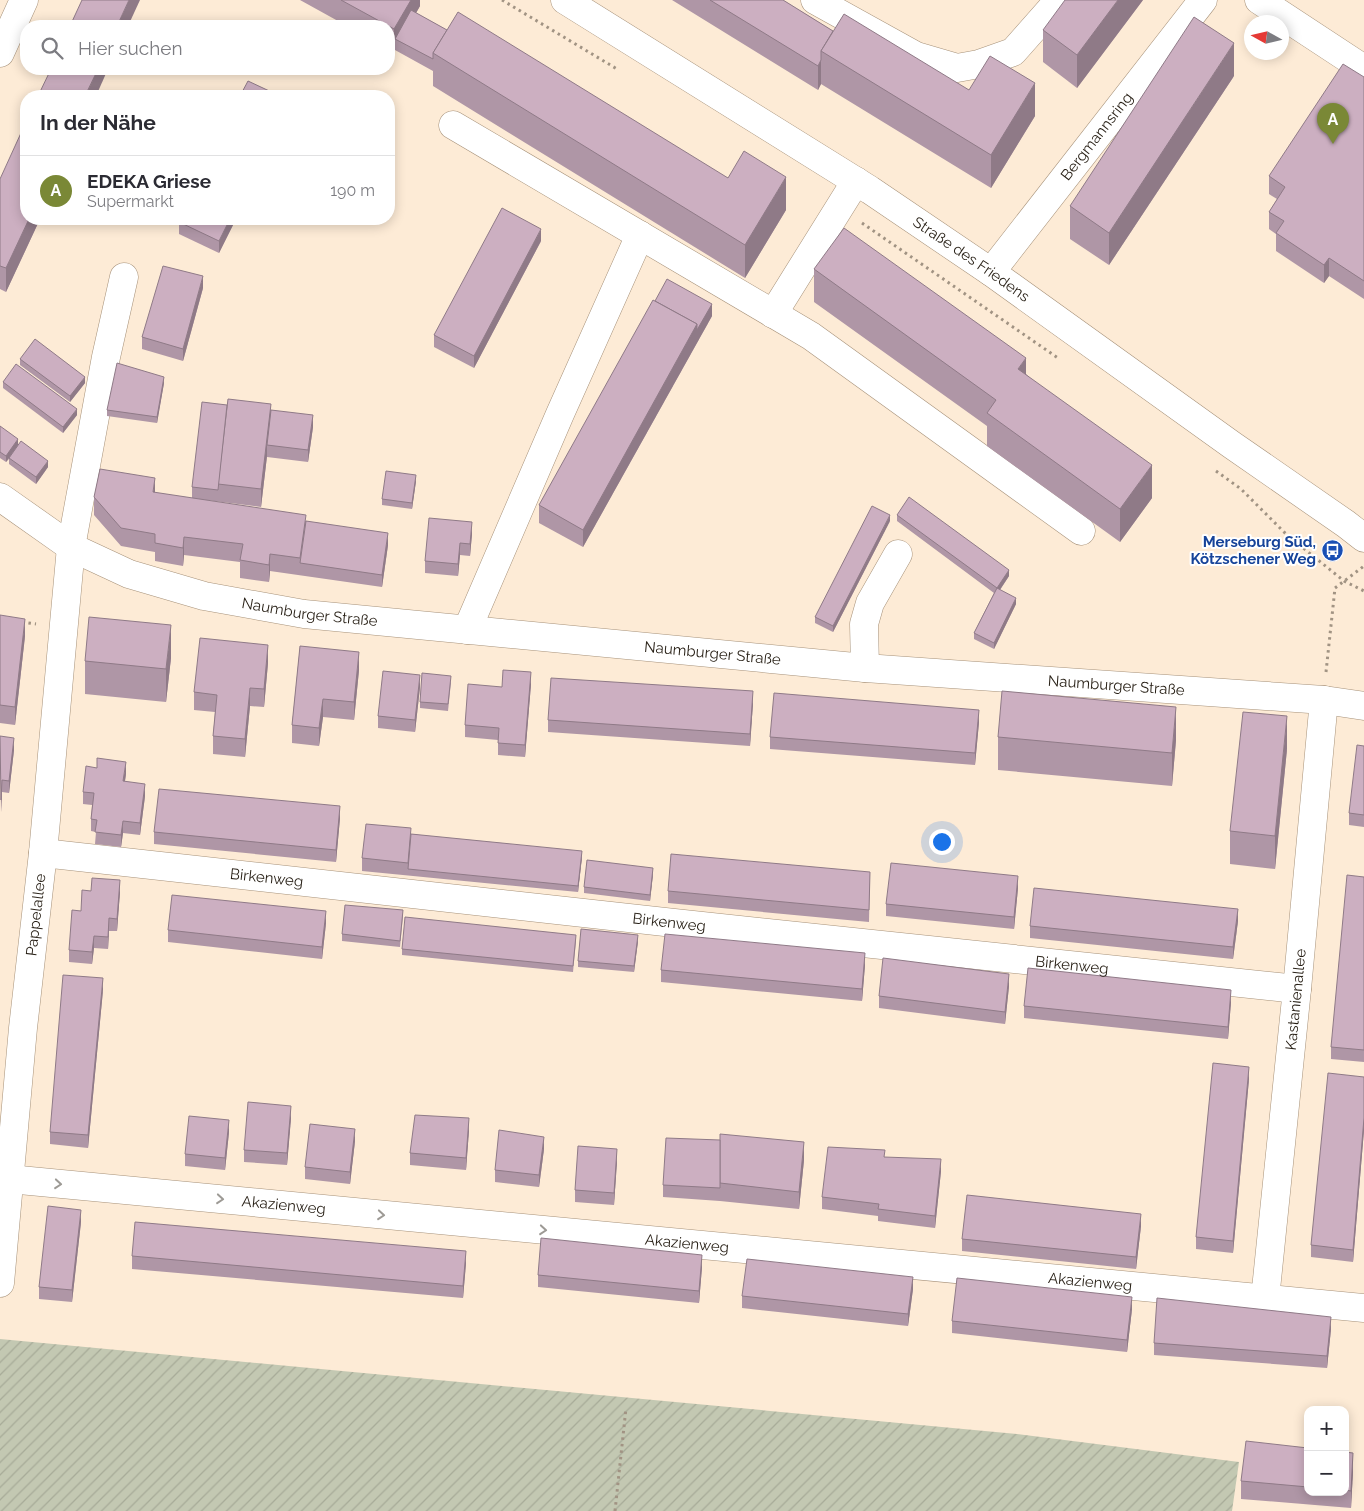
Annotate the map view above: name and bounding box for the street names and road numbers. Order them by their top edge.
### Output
street label: Bergmannsring [1057,89,1137,184]
street label: Straße des Friedens [910,213,1033,306]
street label: Naumburger Straße [240,594,379,630]
street label: Naumburger Straße [643,638,782,669]
street label: Naumburger Straße [1047,672,1185,699]
street label: Birkenweg [229,865,304,891]
street label: Pappelallee [22,872,50,957]
street label: Birkenweg [632,909,707,935]
street label: Kastanienallee [1282,948,1310,1051]
street label: Birkenweg [1034,952,1109,978]
street label: Akazienweg [241,1192,327,1218]
street label: Akazienweg [644,1231,730,1256]
street label: Akazienweg [1047,1269,1133,1295]

